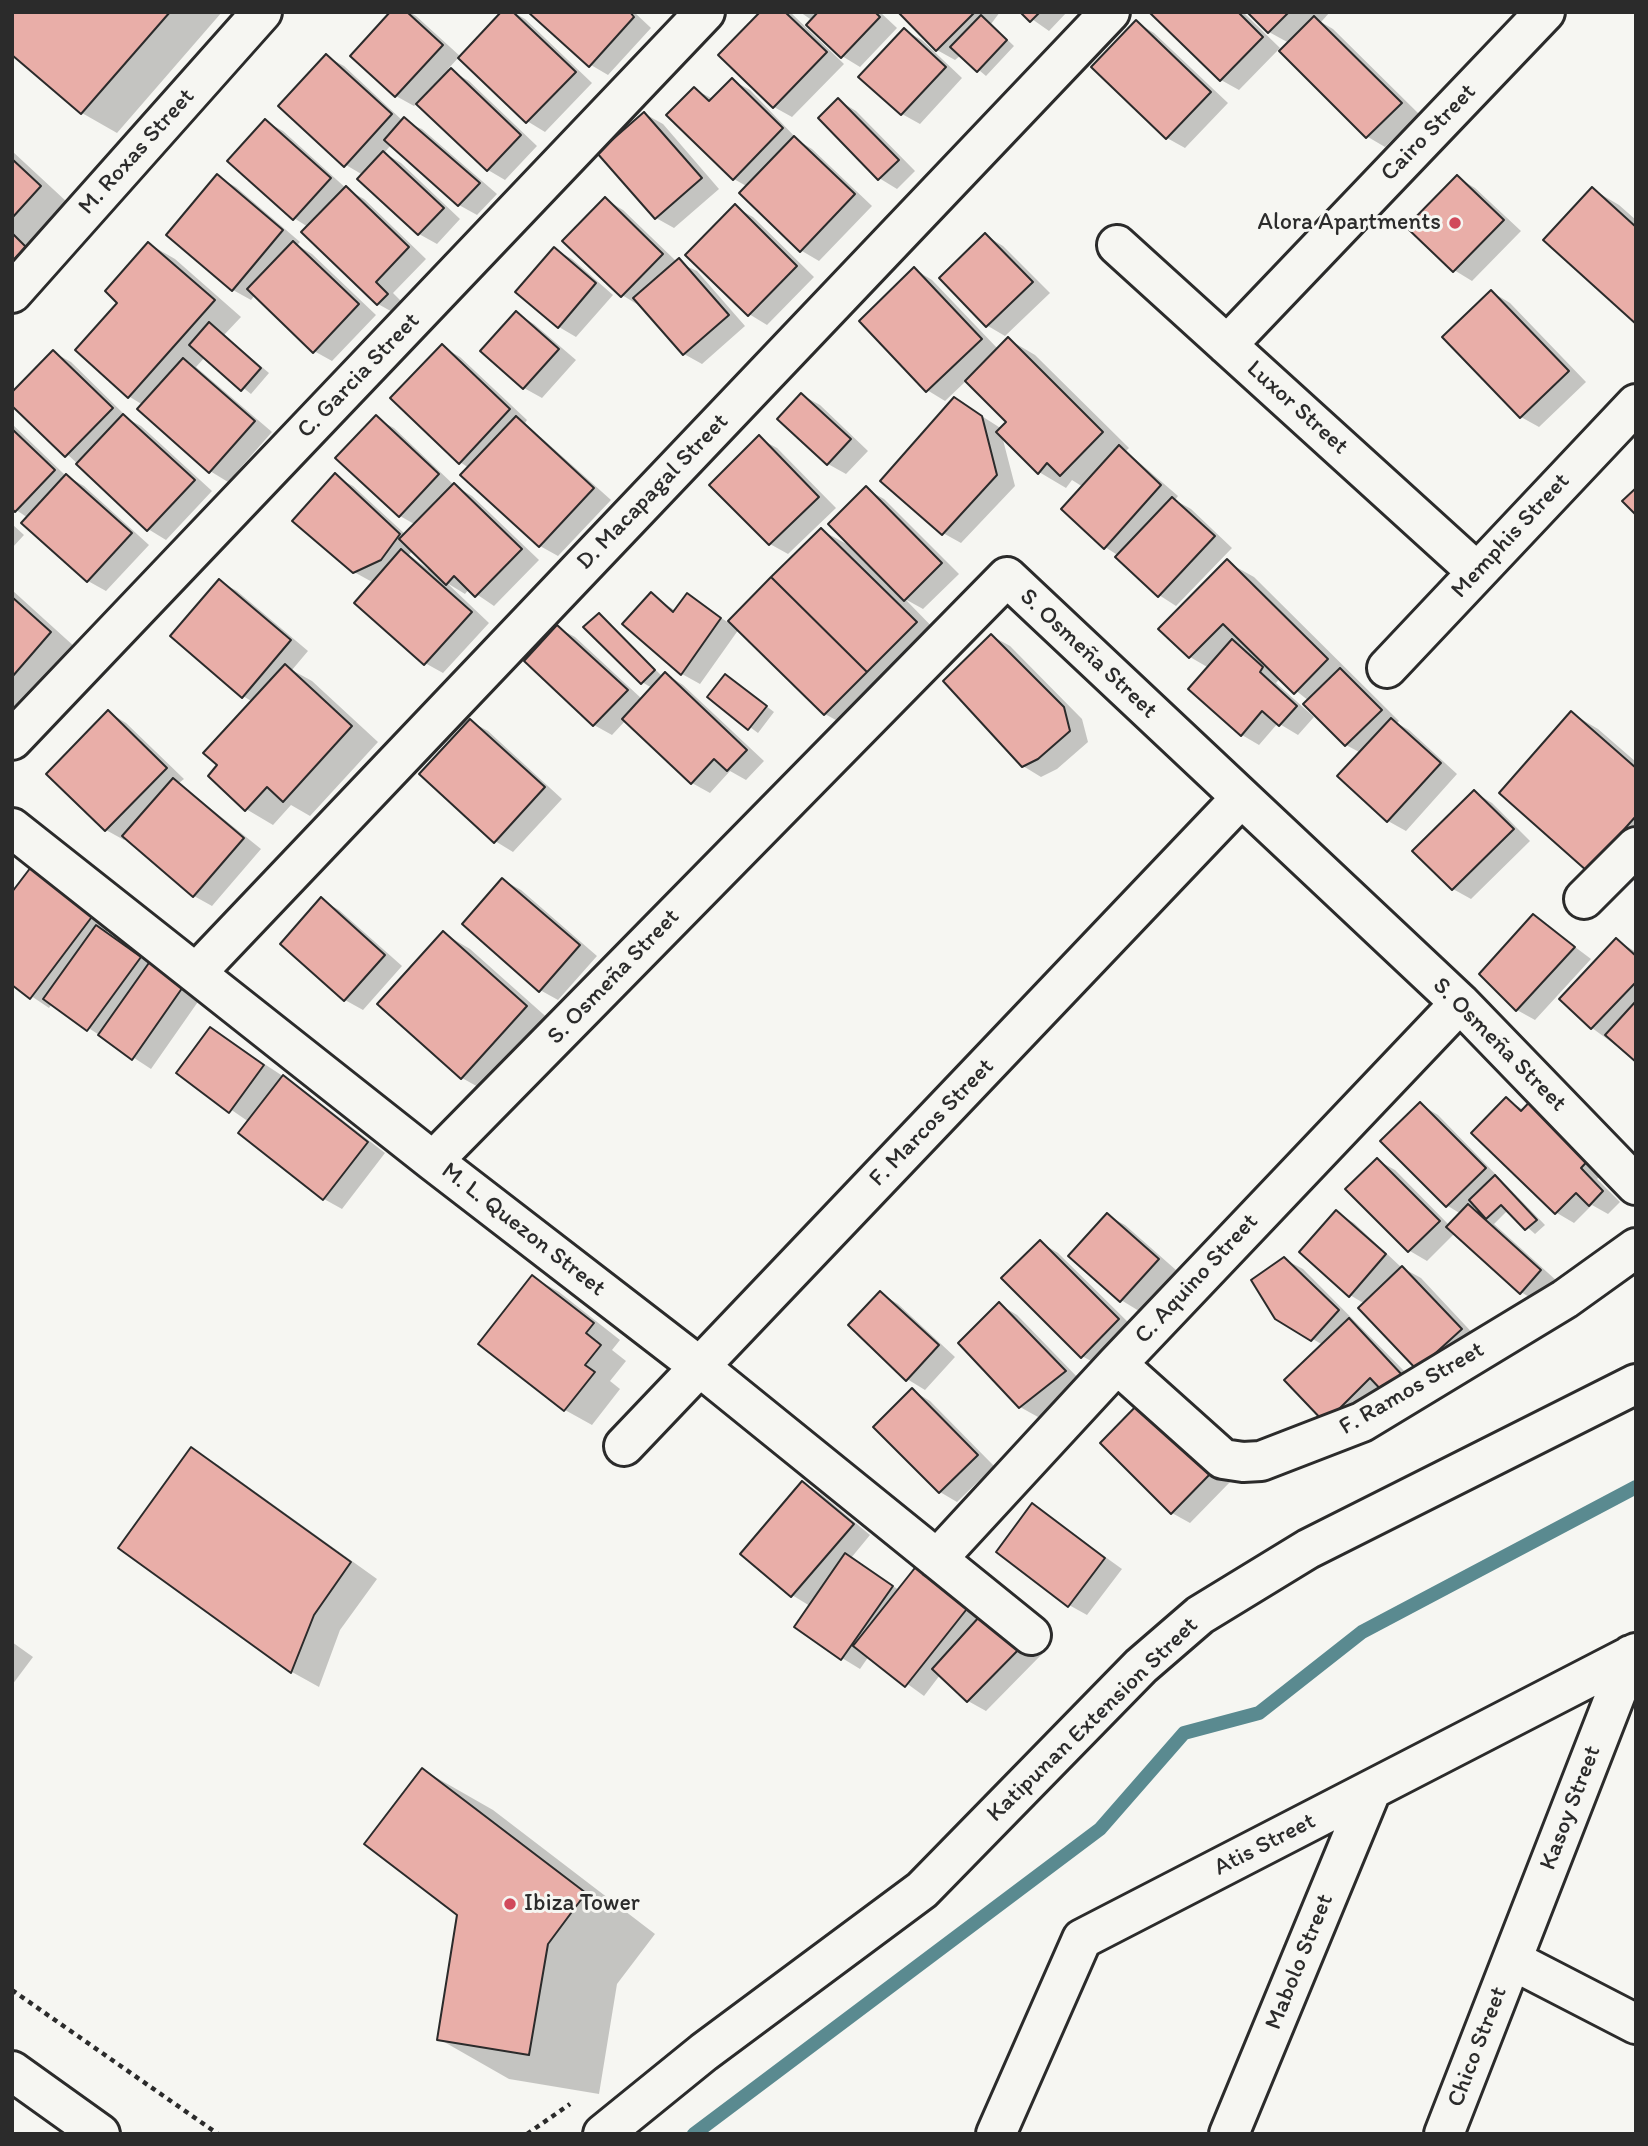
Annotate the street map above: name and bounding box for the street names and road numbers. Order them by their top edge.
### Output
street label: Cairo Street [1375,78,1483,188]
street label: M. Roxas Street [73,83,201,221]
street label: C. Garcia Street [292,307,426,445]
street label: Luxor Street [1240,355,1354,461]
street label: D. Macapagal Street [571,408,735,576]
street label: Memphis Street [1446,467,1576,605]
street label: S. Osmeña Street [1013,583,1163,725]
street label: S. Osmeña Street [542,903,686,1051]
street label: S. Osmeña Street [1426,972,1572,1118]
street label: F. Marcos Street [864,1053,1000,1193]
street label: M. L. Quezon Street [435,1157,611,1303]
street label: C. Aquino Street [1129,1208,1265,1350]
street label: F. Ramos Street [1334,1336,1490,1442]
street label: Katipunan Extension Street [981,1611,1205,1829]
street label: Kasoy Street [1534,1742,1608,1874]
street label: Atis Street [1209,1807,1321,1883]
street label: Mabolo Street [1260,1890,1340,2034]
street label: Chico Street [1442,1983,1514,2111]

